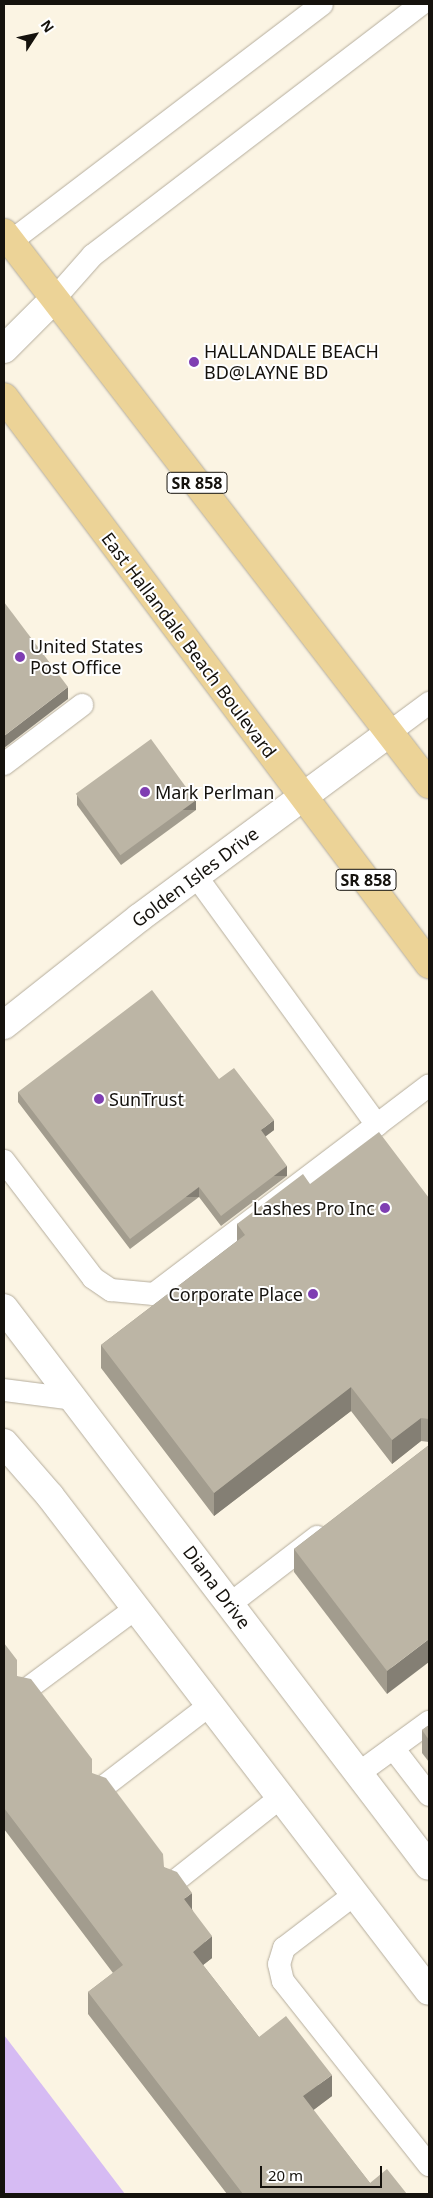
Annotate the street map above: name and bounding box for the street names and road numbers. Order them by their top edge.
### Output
road number: SR 858 [166,469,228,496]
street label: East Hallandale Beach Boulevard [97,528,281,762]
street label: Golden Isles Drive [127,822,263,932]
road number: SR 858 [335,866,397,894]
street label: Diana Drive [179,1541,255,1633]

